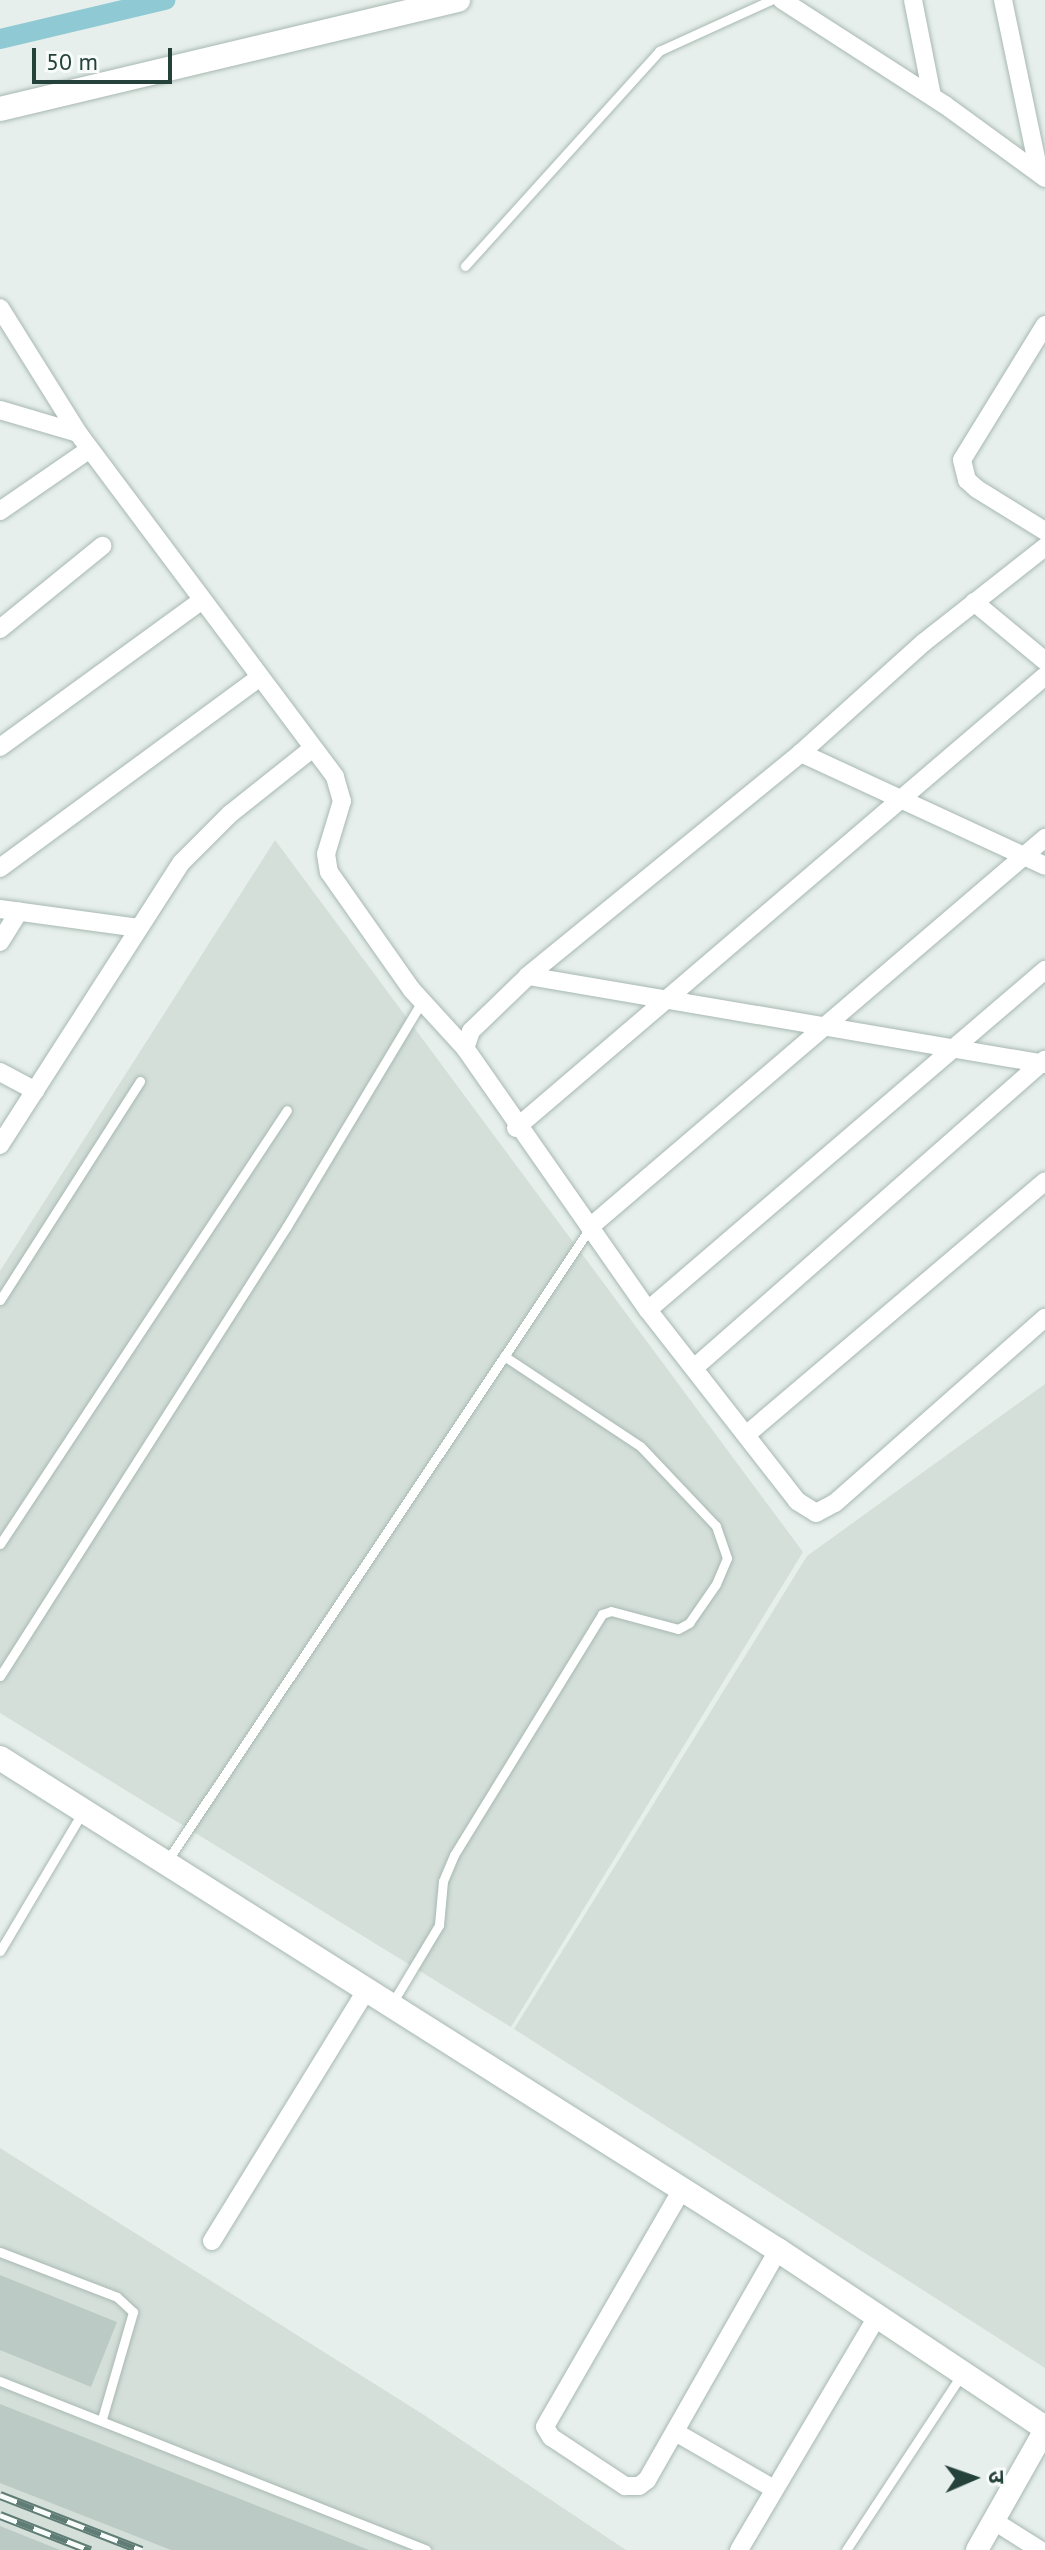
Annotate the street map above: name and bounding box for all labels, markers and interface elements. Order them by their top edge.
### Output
scale bar [36,32,176,82]
text: 50 m [46,46,98,77]
north arrow [933,2438,1013,2518]
text: उ [983,2470,1011,2484]

